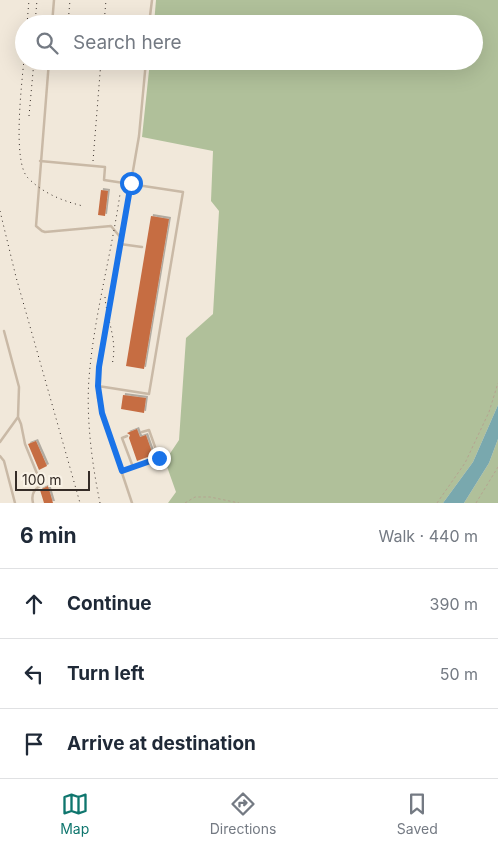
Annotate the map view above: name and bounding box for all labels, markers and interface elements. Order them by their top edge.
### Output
search box [15,15,483,70]
icon: search [33,29,61,57]
text: Search here [73,31,182,54]
route start [120,172,143,195]
route end [148,447,171,470]
scale bar [15,468,90,491]
text: 100 m [22,471,62,488]
text: 6 min [20,523,77,548]
text: Walk · 440 m [379,526,478,546]
icon: ahead [20,590,48,618]
text: Continue [67,592,152,615]
text: 390 m [430,594,478,614]
icon: left [20,660,48,688]
text: Turn left [67,662,145,685]
text: 50 m [440,664,478,684]
icon: arrive [20,730,48,758]
text: Arrive at destination [67,732,256,755]
tab: Map [60,790,89,837]
tab: Directions [210,790,276,837]
tab: Saved [397,790,438,837]

